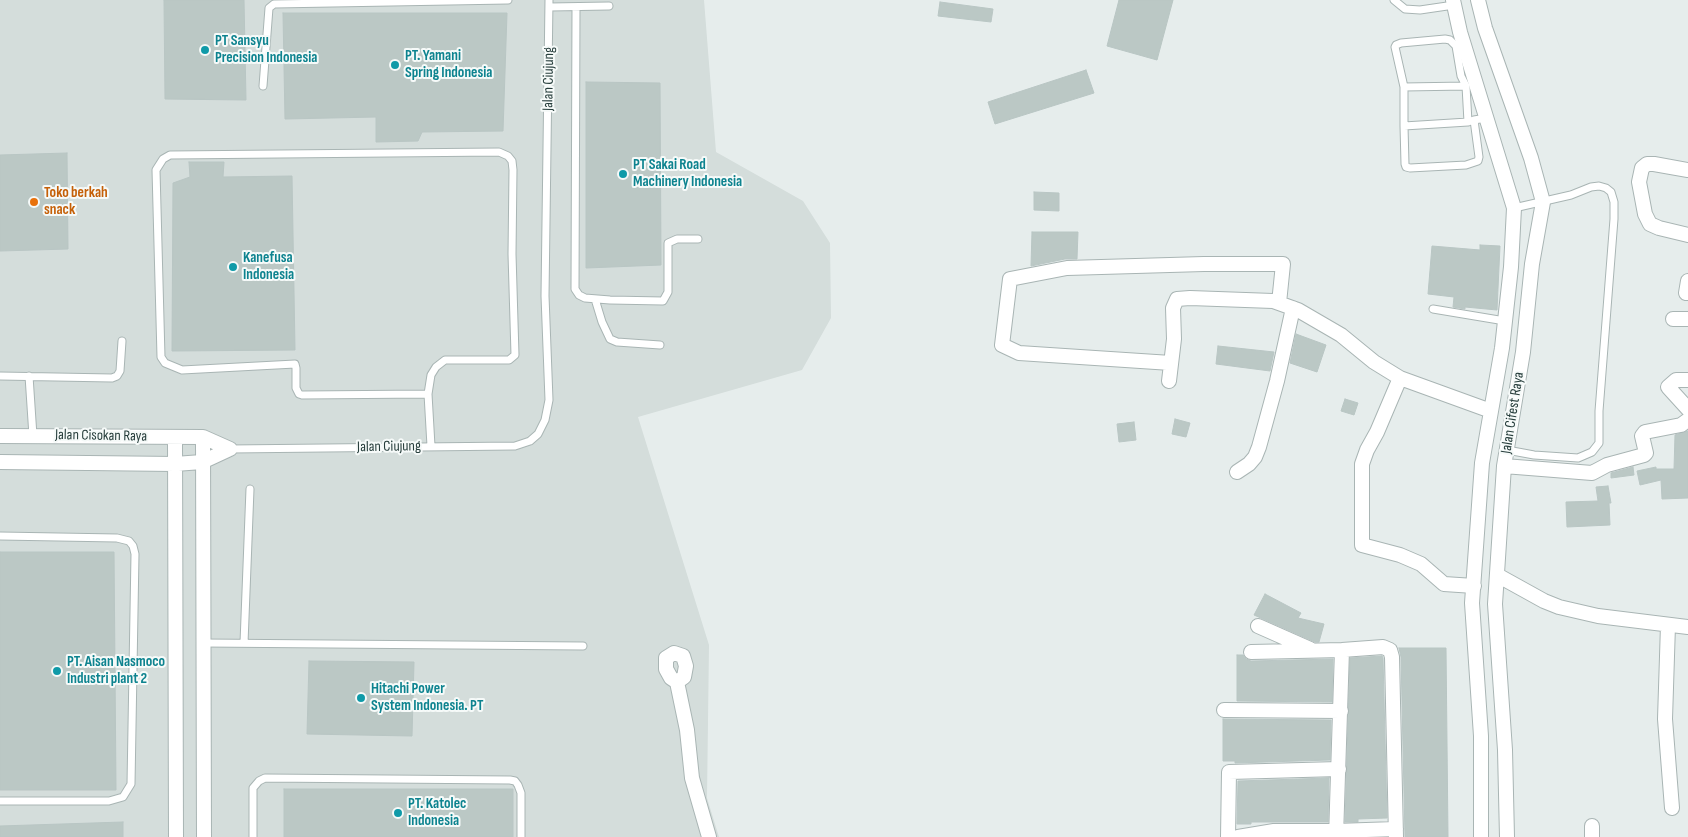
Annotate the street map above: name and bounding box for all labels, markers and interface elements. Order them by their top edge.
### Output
place label: PT Sansyu Precision Indonesia [215,32,317,67]
marker: PT Sansyu Precision Indonesia [199,44,211,56]
place label: PT. Yamani Spring Indonesia [405,47,492,82]
street label: Jalan Ciujung [539,47,559,111]
marker: PT. Yamani Spring Indonesia [389,59,401,71]
place label: PT Sakai Road Machinery Indonesia [633,156,742,191]
marker: PT Sakai Road Machinery Indonesia [617,168,629,180]
place label: Toko berkah snack [44,184,108,219]
marker: Toko berkah snack [28,196,40,208]
place label: Kanefusa Indonesia [243,249,294,284]
marker: Kanefusa Indonesia [227,261,239,273]
street label: Jalan Cifest Raya [1498,371,1528,455]
street label: Jalan Cisokan Raya [55,426,147,446]
street label: Jalan Ciujung [357,437,421,457]
place label: PT. Aisan Nasmoco Industri plant 2 [67,653,165,688]
marker: PT. Aisan Nasmoco Industri plant 2 [51,665,63,677]
place label: Hitachi Power System Indonesia. PT [371,680,483,715]
marker: Hitachi Power System Indonesia. PT [355,692,367,704]
place label: PT. Katolec Indonesia [408,795,466,830]
marker: PT. Katolec Indonesia [392,807,404,819]

